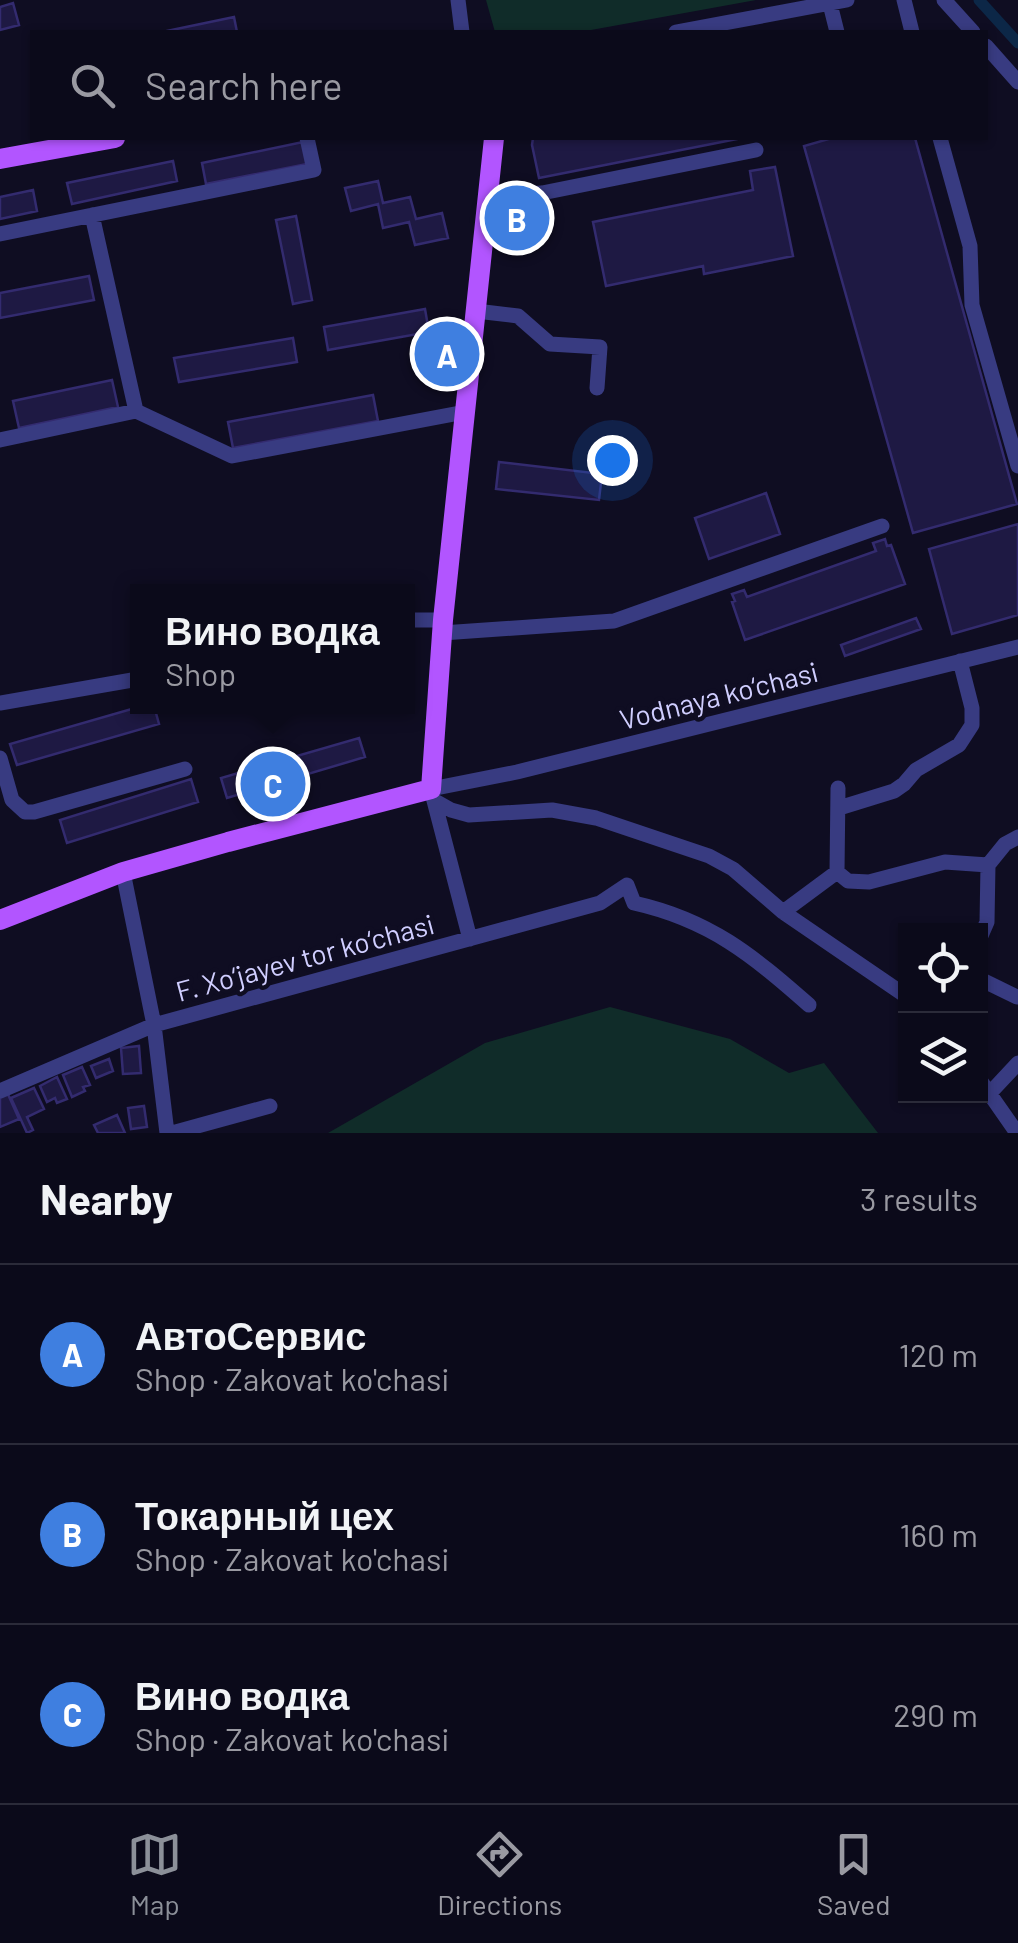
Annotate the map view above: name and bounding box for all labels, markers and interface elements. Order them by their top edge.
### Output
search box [30,30,988,140]
icon: search [65,58,120,113]
text: Search here [145,62,343,108]
pin: B [484,180,550,256]
pin: A [414,316,480,392]
your location [587,435,638,486]
popup [130,584,415,714]
text: Вино водка [165,607,380,653]
text: Shop [165,654,236,692]
street label: Vodnaya ko‘chasi [616,654,821,736]
pin: C [240,746,306,822]
street label: F. Xo‘jayev tor ko‘chasi [172,906,438,1008]
map controls [898,923,988,1103]
button: locate [898,923,988,1013]
button: layers [898,1013,988,1103]
text: Nearby [40,1173,173,1223]
text: 3 results [860,1179,978,1217]
text: АвтоСервис [135,1312,366,1358]
text: A [62,1335,83,1373]
text: 120 m [899,1335,978,1373]
text: Shop · Zakovat ko'chasi [135,1359,450,1397]
text: Токарный цех [135,1492,394,1538]
text: B [63,1515,82,1553]
text: 160 m [899,1515,978,1553]
text: Shop · Zakovat ko'chasi [135,1539,450,1577]
text: Вино водка [135,1672,349,1718]
text: C [63,1695,82,1733]
text: 290 m [893,1695,978,1733]
text: Shop · Zakovat ko'chasi [135,1719,450,1757]
tab: Map [127,1827,182,1921]
tab: Directions [437,1827,562,1921]
tab: Saved [817,1827,891,1921]

